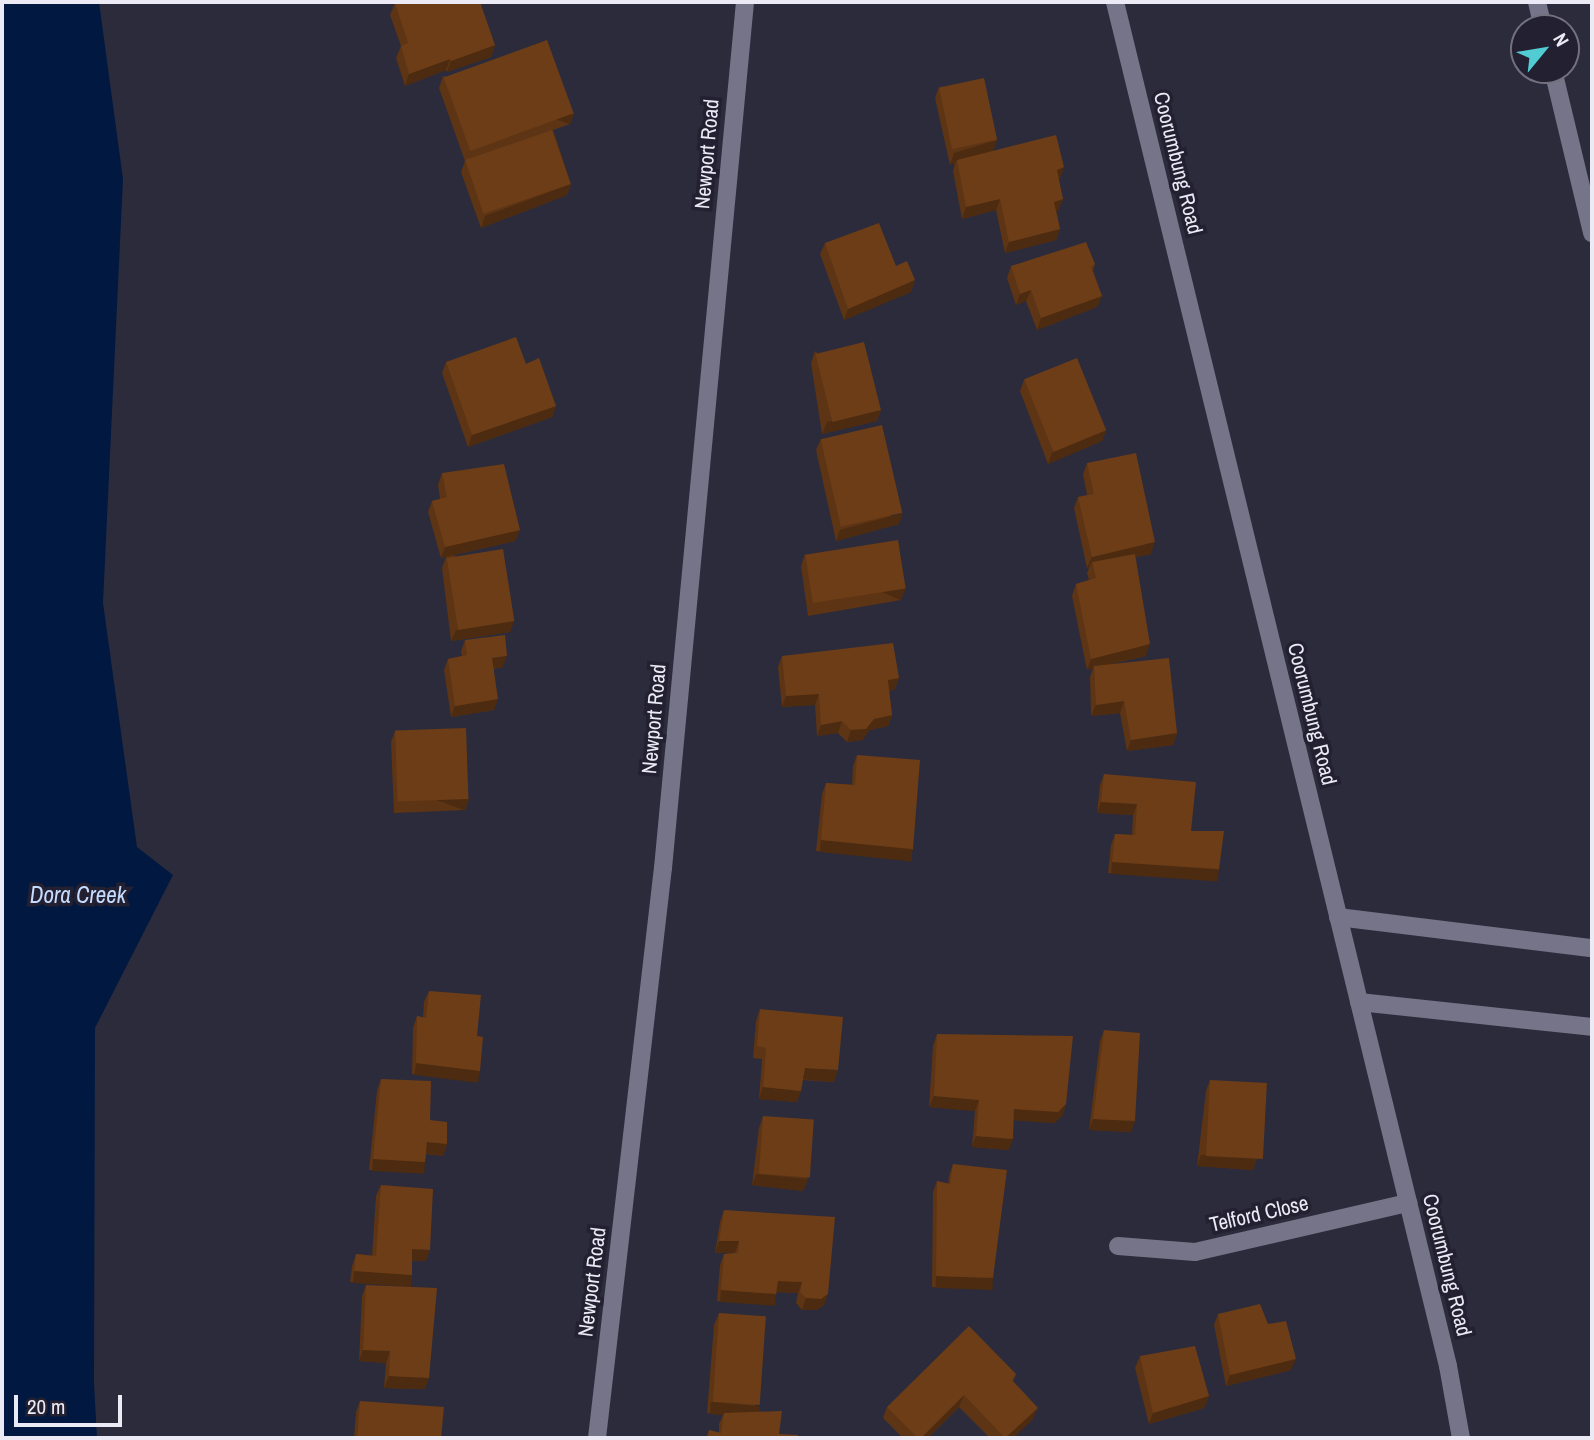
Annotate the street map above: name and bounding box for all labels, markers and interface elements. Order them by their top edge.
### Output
north arrow [1510,14,1580,84]
text: N [1547,28,1576,51]
street label: Coorumbung Road [1148,89,1208,237]
street label: Newport Road [690,98,724,210]
street label: Coorumbung Road [1282,640,1342,788]
street label: Newport Road [637,663,671,775]
water label: Dora Creek [30,881,126,909]
street label: Telford Close [1207,1190,1311,1238]
street label: Coorumbung Road [1417,1191,1477,1339]
street label: Newport Road [573,1226,611,1338]
scale bar [18,1380,126,1424]
text: 20 m [27,1392,65,1421]

